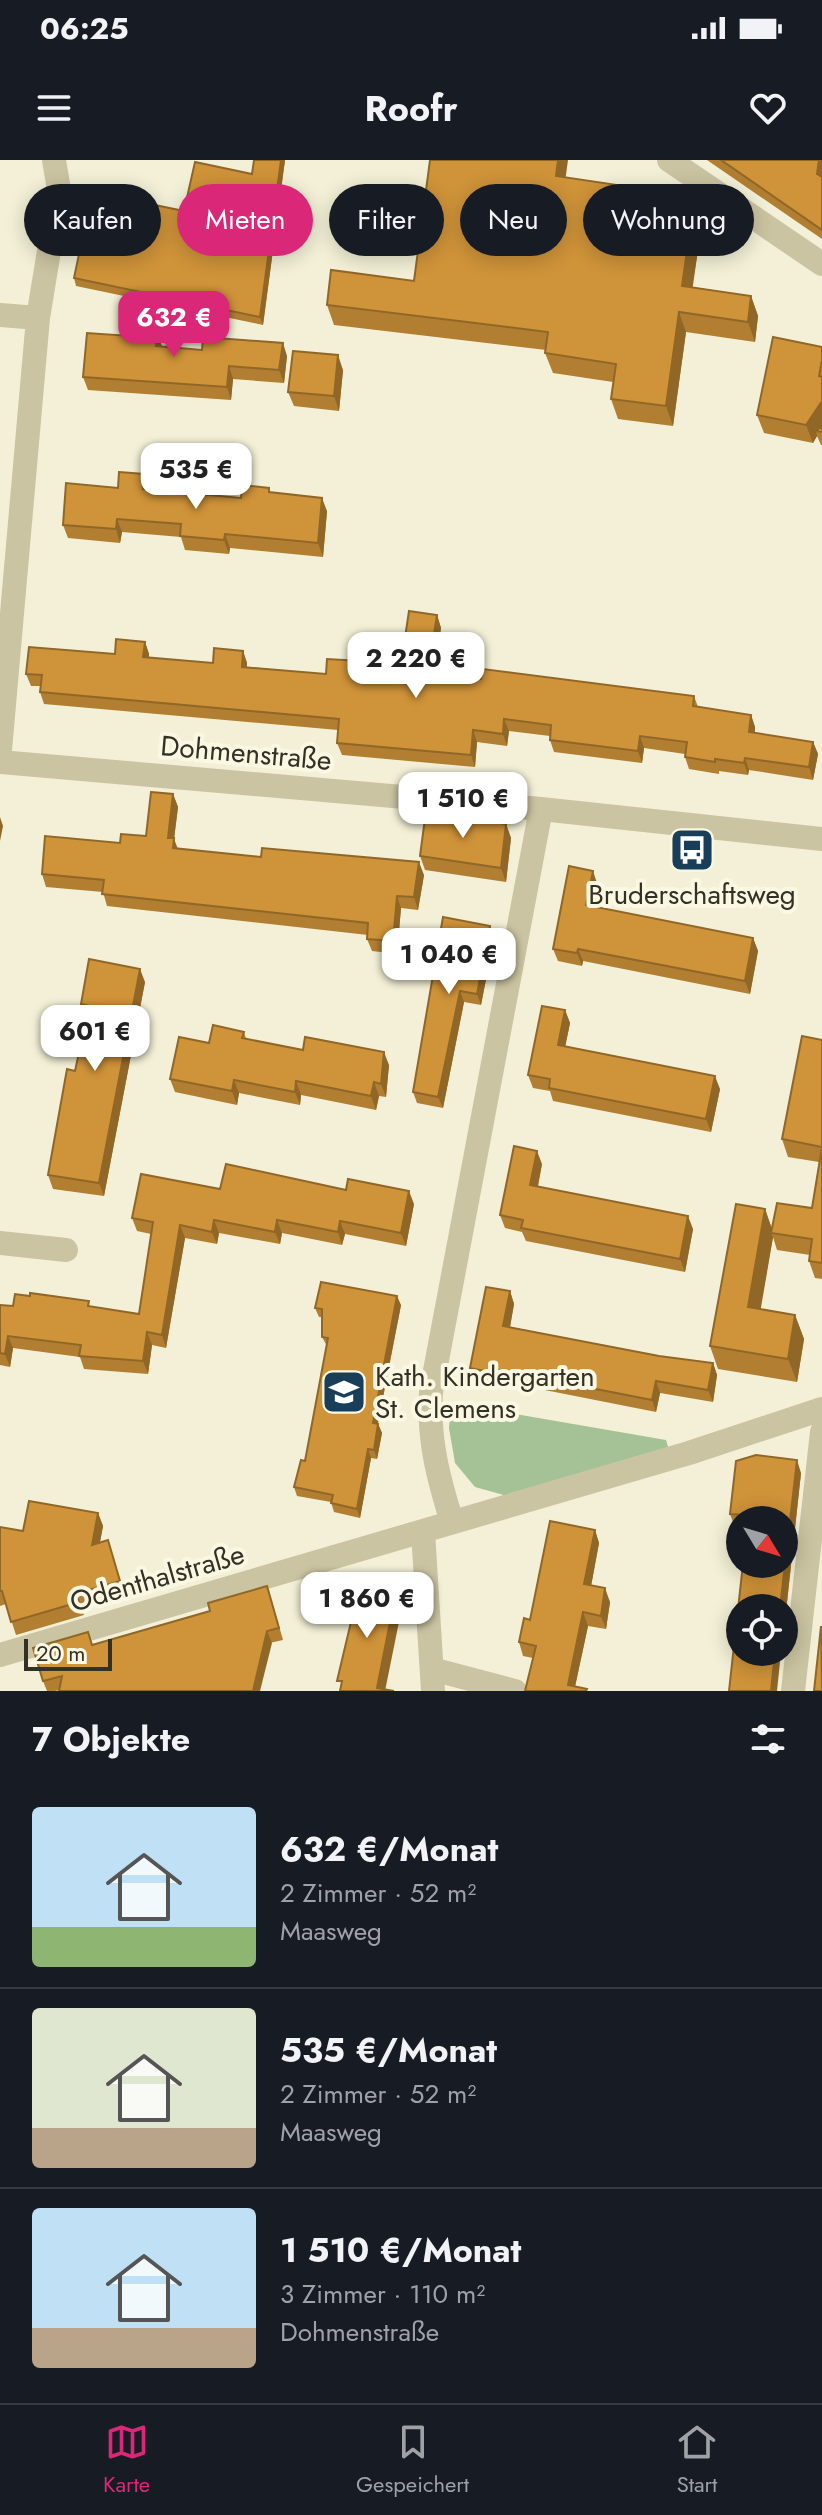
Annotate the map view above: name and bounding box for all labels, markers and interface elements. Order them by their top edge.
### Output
text: 06:25 [40,7,129,50]
text: Roofr [365,82,457,134]
icon: menu [32,86,76,130]
icon: heart [746,86,790,130]
chip: Kaufen [24,184,161,256]
chip: Mieten [177,184,313,256]
chip: Filter [329,184,444,256]
chip: Neu [460,184,567,256]
chip: Wohnung [583,184,754,256]
pin: 632 € [118,291,230,359]
text: 632 € [136,298,212,336]
pin: 535 € [140,443,252,511]
text: 535 € [159,450,233,488]
pin: 2 220 € [342,632,490,700]
text: 2 220 € [365,639,467,677]
street label: Dohmenstraße [159,725,333,781]
pin: 1 510 € [389,772,537,840]
text: 1 510 € [416,779,510,817]
bus stop icon: Bruderschaftsweg [668,826,716,874]
place label: Bruderschaftsweg [588,874,796,915]
pin: 1 040 € [375,928,523,996]
text: 1 040 € [400,935,498,973]
pin: 601 € [39,1005,151,1073]
text: 601 € [59,1012,131,1050]
place label: Kath. Kindergarten St. Clemens [375,1356,595,1429]
school or university icon: Kath. Kindergarten St. Clemens [320,1368,368,1416]
north arrow [726,1506,798,1578]
map controls [726,1506,798,1666]
street label: Odenthalstraße [65,1534,249,1622]
pin: 1 860 € [293,1572,441,1640]
text: 1 860 € [319,1579,415,1617]
button: locate [726,1594,798,1666]
scale bar [24,1635,112,1671]
text: 20 m [36,1637,85,1669]
text: 7 Objekte [32,1715,190,1764]
icon: filters [746,1717,790,1761]
text: 632 €/Monat [280,1825,498,1874]
icon: home [96,1839,192,1935]
text: 2 Zimmer · 52 m² [280,1874,476,1912]
text: Maasweg [280,1912,382,1950]
text: 535 €/Monat [280,2026,497,2075]
icon: home [96,2040,192,2136]
text: 2 Zimmer · 52 m² [280,2075,476,2113]
text: Maasweg [280,2113,382,2151]
text: 1 510 €/Monat [280,2226,521,2275]
icon: home [96,2240,192,2336]
text: 3 Zimmer · 110 m² [280,2275,485,2313]
text: Dohmenstraße [280,2313,439,2351]
tab: Karte [103,2420,150,2500]
tab: Gespeichert [356,2420,469,2500]
tab: Start [675,2420,719,2500]

